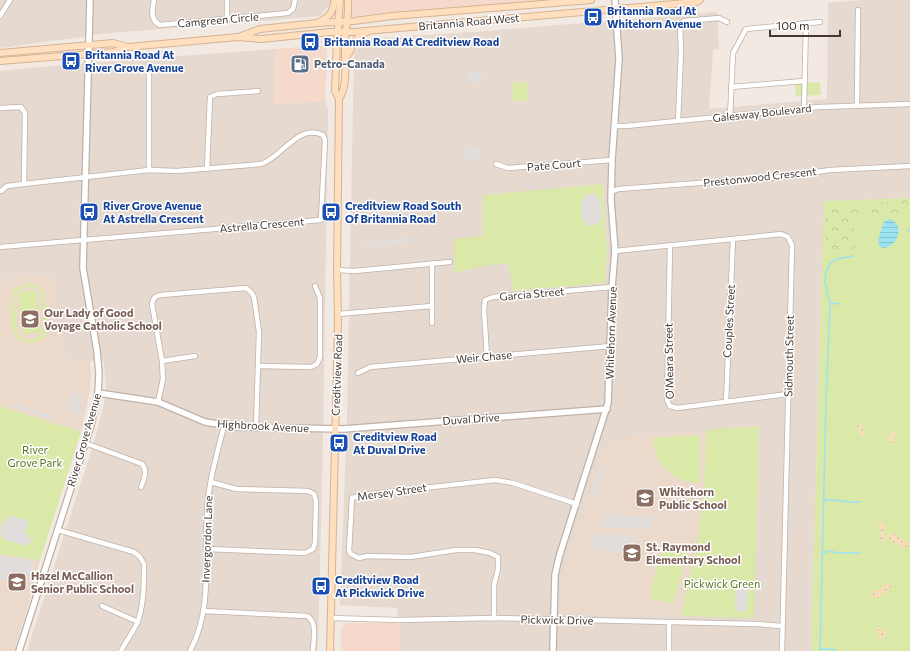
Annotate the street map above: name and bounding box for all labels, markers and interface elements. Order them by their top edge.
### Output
place label: Britannia Road At Whitehorn Avenue [607,4,702,30]
bus stop icon: Britannia Road At Whitehorn Avenue [582,6,604,28]
street label: Camgreen Circle [177,9,259,30]
street label: Britannia Road West [418,11,521,32]
scale bar [770,12,840,38]
text: 100 m [776,18,810,32]
bus stop icon: Britannia Road At Creditview Road [299,31,321,53]
place label: Britannia Road At Creditview Road [324,35,499,48]
place label: Britannia Road At River Grove Avenue [85,48,184,74]
bus stop icon: Britannia Road At River Grove Avenue [60,50,82,72]
fuel station icon: Petro-Canada [289,53,311,75]
place label: Petro-Canada [314,57,385,70]
street label: Galesway Boulevard [712,101,812,124]
street label: Pate Court [526,156,582,173]
street label: Prestonwood Crescent [703,164,818,189]
place label: River Grove Avenue At Astrella Crescent [103,199,204,225]
place label: Creditview Road South Of Britannia Road [345,199,461,225]
bus stop icon: River Grove Avenue At Astrella Crescent [78,201,100,223]
bus stop icon: Creditview Road South Of Britannia Road [320,201,342,223]
street label: Astrella Crescent [219,214,305,235]
street label: Couples Street [720,283,737,358]
street label: Garcia Street [499,284,566,303]
street label: Whitehorn Avenue [602,286,619,380]
place label: Our Lady of Good Voyage Catholic School [44,306,162,332]
school or university icon: Our Lady of Good Voyage Catholic School [19,308,41,330]
street label: Sidmouth Street [781,314,796,397]
street label: O'Meara Street [661,322,676,399]
street label: Creditview Road [329,334,344,416]
street label: Weir Chase [456,348,513,365]
street label: River Grove Avenue [64,391,103,488]
street label: Duval Drive [442,410,500,427]
street label: Highbrook Avenue [217,417,309,434]
place label: Creditview Road At Duval Drive [353,430,437,456]
bus stop icon: Creditview Road At Duval Drive [328,432,350,454]
park label: River Grove Park [7,443,63,469]
street label: Mersey Street [356,480,428,503]
place label: Whitehorn Public School [659,485,727,511]
school or university icon: Whitehorn Public School [634,487,656,509]
street label: Invergordon Lane [198,495,215,583]
place label: St. Raymond Elementary School [646,540,741,566]
school or university icon: St. Raymond Elementary School [621,542,643,564]
place label: Hazel McCallion Senior Public School [31,569,134,595]
school or university icon: Hazel McCallion Senior Public School [6,571,28,593]
place label: Creditview Road At Pickwick Drive [335,573,424,599]
bus stop icon: Creditview Road At Pickwick Drive [310,575,332,597]
park label: Pickwick Green [684,577,760,590]
street label: Pickwick Drive [520,612,594,627]

